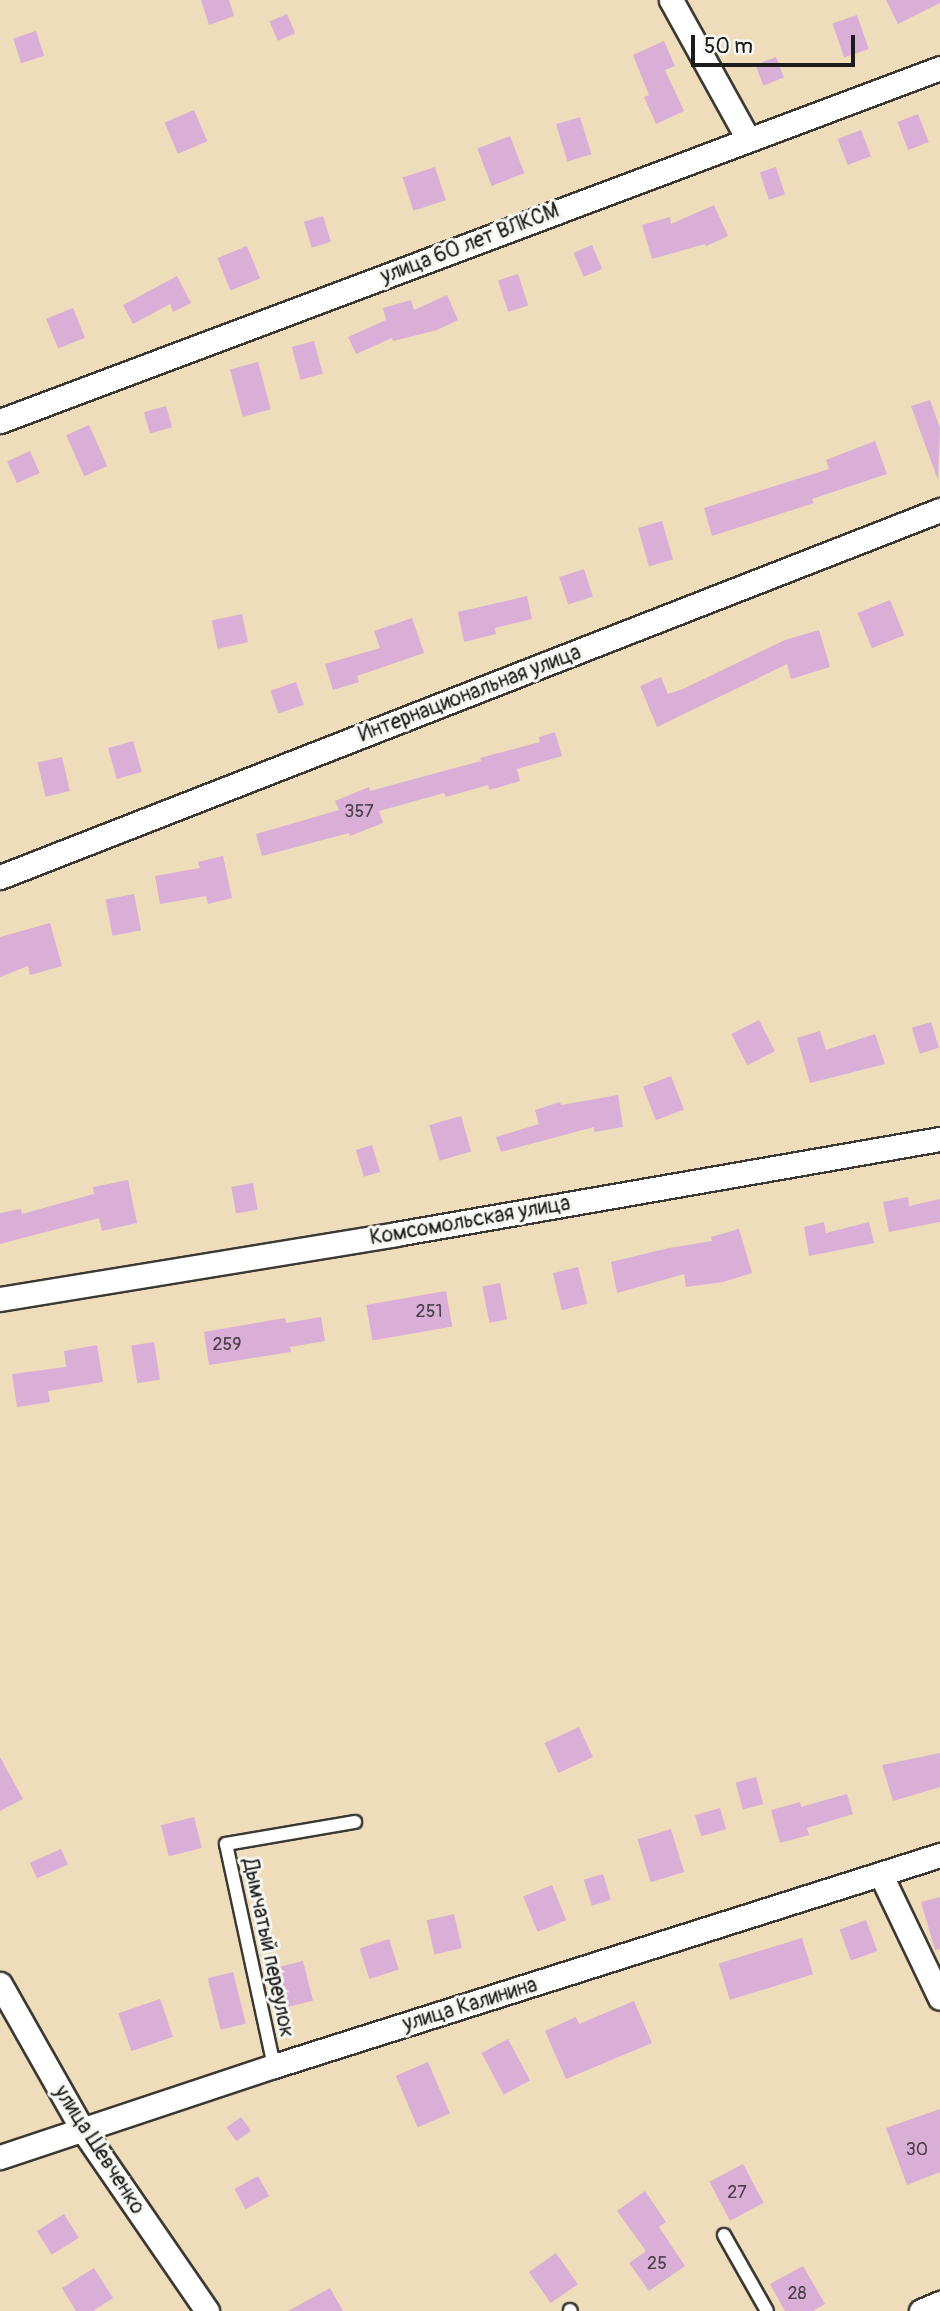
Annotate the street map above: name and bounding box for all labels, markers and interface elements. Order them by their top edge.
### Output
scale bar [695,21,860,65]
text: 50 m [704,33,753,60]
street label: улица 60 лет ВЛКСМ [377,198,563,290]
street label: Интернациональная улица [355,640,585,748]
house number: 357 [344,801,374,823]
street label: Комсомольская улица [368,1191,572,1251]
house number: 251 [416,1301,442,1323]
house number: 259 [212,1334,242,1356]
street label: Дымчатый переулок [237,1856,299,2040]
street label: улица Калинина [400,1973,540,2037]
street label: улица Шевченко [48,2081,150,2219]
house number: 30 [906,2139,928,2161]
house number: 27 [727,2182,747,2204]
house number: 25 [647,2253,667,2275]
house number: 28 [787,2283,807,2305]

